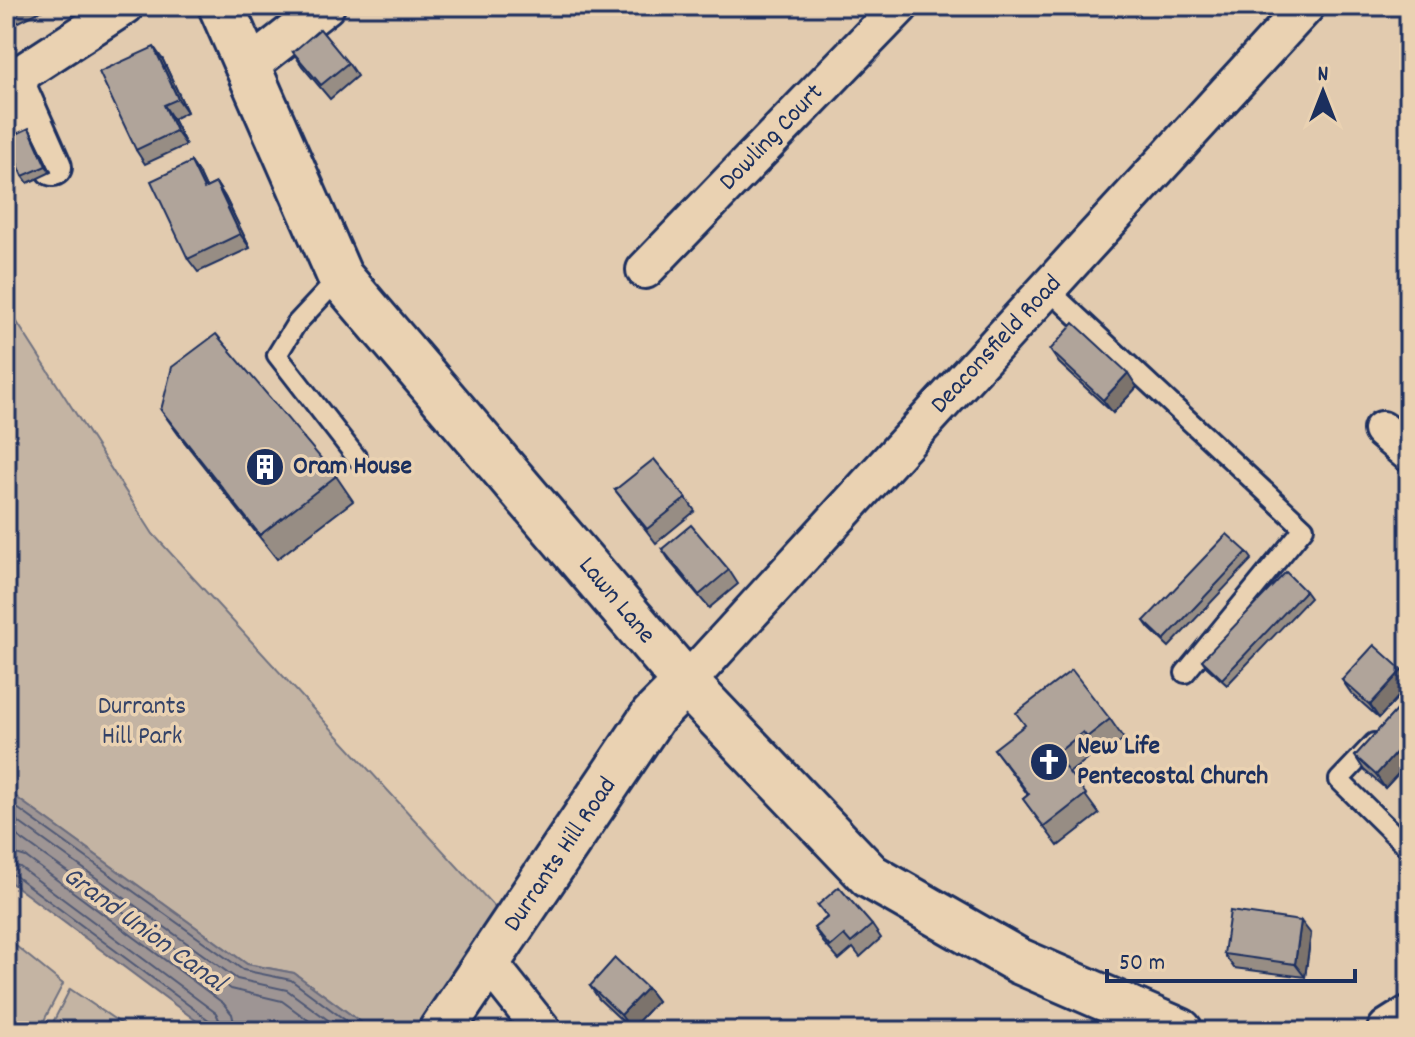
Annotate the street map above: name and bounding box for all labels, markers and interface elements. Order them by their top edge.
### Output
north arrow [1283,52,1363,132]
text: N [1318,60,1329,91]
street label: Dowling Court [711,76,833,200]
street label: Deaconsfield Road [923,267,1071,423]
building icon: Oram House [244,446,286,488]
place label: Oram House [293,449,412,486]
street label: Lawn Lane [568,549,664,653]
park label: Durrants Hill Park [98,689,186,756]
place label: New Life Pentecostal Church [1077,729,1268,796]
church icon: New Life Pentecostal Church [1028,741,1070,783]
street label: Durrants Hill Road [495,770,627,940]
water label: Grand Union Canal [53,858,235,1005]
scale bar [1107,933,1355,983]
text: 50 m [1119,947,1165,981]

